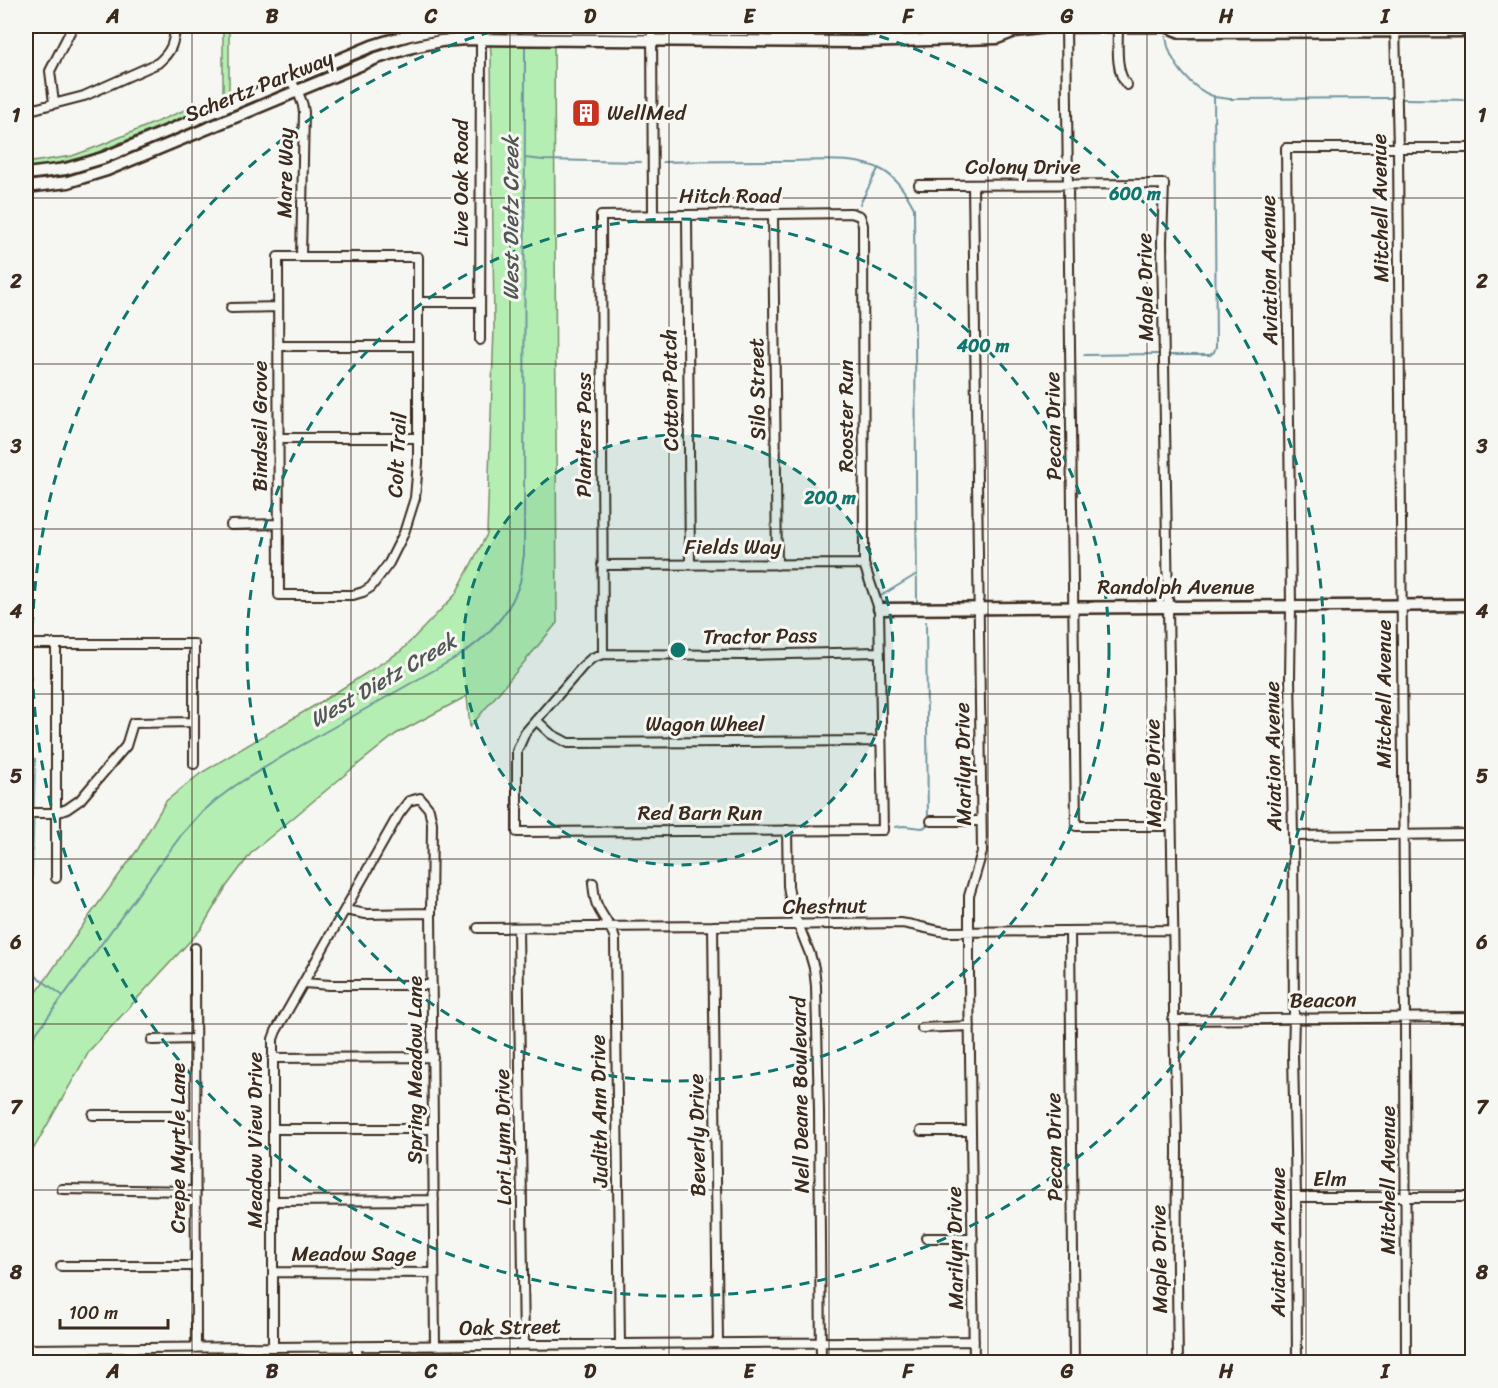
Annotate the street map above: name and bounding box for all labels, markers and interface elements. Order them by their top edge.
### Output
text: A [105,0,120,34]
text: B [266,0,279,34]
text: C [424,0,438,34]
text: D [584,0,597,34]
text: E [743,0,756,34]
text: F [902,0,915,34]
text: G [1060,0,1074,34]
text: H [1218,0,1234,34]
text: I [1380,0,1391,34]
street label: Schertz Parkway [179,39,339,133]
place label: WellMed [607,94,688,132]
building icon: WellMed [570,97,602,129]
text: 1 [12,98,21,133]
text: 1 [1478,98,1487,133]
street label: Live Oak Road [442,117,480,247]
street label: Mare Way [265,127,305,219]
street label: Mitchell Avenue [1360,133,1400,283]
water label: West Dietz Creek [491,134,530,301]
street label: Colony Drive [965,148,1081,186]
street label: Hitch Road [679,177,783,215]
text: 600 m [1108,178,1161,210]
street label: Aviation Avenue [1249,194,1289,346]
street label: Maple Drive [1125,232,1165,342]
text: 2 [9,264,22,299]
text: 2 [1475,264,1488,299]
street label: Cotton Patch [650,329,690,451]
text: 400 m [956,330,1009,362]
street label: Silo Street [737,338,777,440]
street label: Bindseil Grove [241,360,279,492]
street label: Rooster Run [827,360,865,472]
street label: Pecan Drive [1033,371,1073,481]
street label: Planters Pass [565,372,603,498]
street label: Colt Trail [376,410,418,499]
text: 3 [10,429,22,464]
text: 3 [1476,429,1488,464]
text: 200 m [803,482,856,514]
street label: Fields Way [685,528,781,566]
street label: Randolph Avenue [1098,568,1254,606]
text: 4 [9,594,23,629]
text: 4 [1475,594,1489,629]
street label: Tractor Pass [703,616,818,656]
street label: Mitchell Avenue [1365,619,1403,768]
water label: West Dietz Creek [302,621,465,738]
centre of rings [668,640,688,660]
street label: Aviation Avenue [1253,680,1293,832]
street label: Marilyn Drive [943,702,983,826]
street label: Wagon Wheel [645,705,766,743]
street label: Maple Drive [1133,718,1173,828]
text: 5 [10,759,22,794]
text: 5 [1476,759,1488,794]
street label: Red Barn Run [638,794,762,832]
street label: Chestnut [782,886,868,926]
text: 6 [9,925,22,960]
text: 6 [1475,925,1488,960]
street label: Spring Meadow Lane [396,976,434,1164]
street label: Beacon [1289,980,1357,1020]
street label: Nell Deane Boulevard [779,995,821,1194]
street label: Judith Ann Drive [579,1034,619,1189]
street label: Meadow View Drive [236,1052,274,1228]
street label: Crepe Myrtle Lane [159,1063,197,1233]
street label: Lori Lynn Drive [483,1068,523,1206]
street label: Beverly Drive [677,1073,717,1197]
text: 7 [10,1090,23,1125]
text: 7 [1476,1090,1489,1125]
street label: Pecan Drive [1034,1092,1074,1202]
street label: Mitchell Avenue [1369,1105,1407,1254]
street label: Elm [1313,1160,1347,1198]
street label: Aviation Avenue [1259,1167,1297,1318]
street label: Marilyn Drive [935,1186,975,1310]
street label: Maple Drive [1139,1204,1179,1314]
street label: Meadow Sage [291,1235,417,1273]
text: 8 [9,1255,23,1290]
text: 8 [1475,1255,1489,1290]
scale bar [60,1292,168,1330]
text: 100 m [69,1297,118,1329]
street label: Oak Street [459,1307,561,1347]
text: A [105,1354,120,1388]
text: B [266,1354,279,1388]
text: C [424,1354,438,1388]
text: D [584,1354,597,1388]
text: E [743,1354,756,1388]
text: F [902,1354,915,1388]
text: G [1060,1354,1074,1388]
text: H [1218,1354,1234,1388]
text: I [1380,1354,1391,1388]

